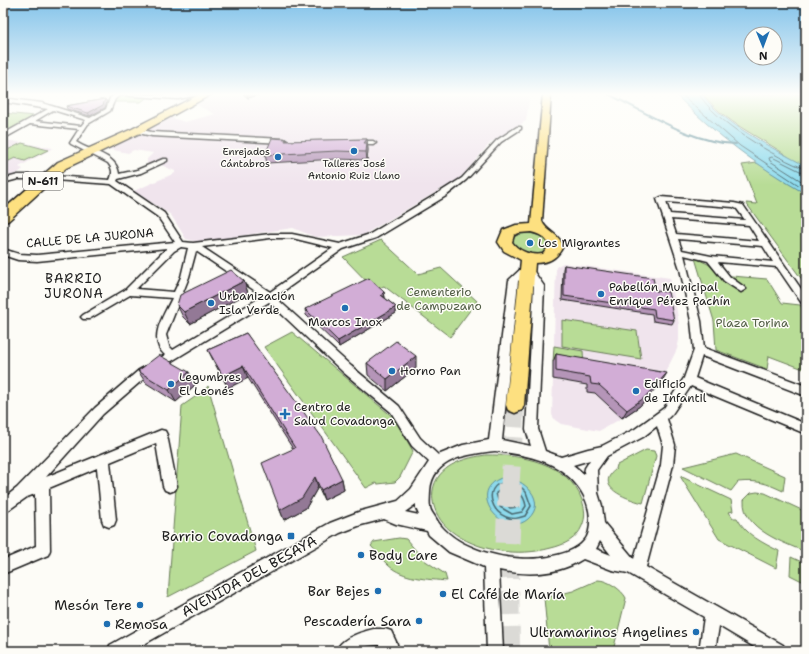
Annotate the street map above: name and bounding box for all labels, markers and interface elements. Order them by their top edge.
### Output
north arrow [743,26,783,66]
text: N [758,48,768,63]
place label: Enrejados Cántabros [221,145,270,170]
marker: Talleres José Antonio Ruiz Llano [349,146,359,156]
marker: Enrejados Cántabros [273,152,283,162]
place label: Talleres José Antonio Ruiz Llano [308,157,400,182]
road number: N-611 [23,172,63,190]
street label: CALLE DE LA JURONA [25,224,155,252]
place label: Los Migrantes [538,235,620,251]
marker: Los Migrantes [525,238,535,248]
district label: BARRIO JURONA [44,270,104,302]
place label: Pabellón Municipal Enrique Pérez Pachín [609,279,730,309]
park label: Cementerio de Campuzano [396,284,482,314]
place label: Urbanización Isla Verde [219,288,295,318]
marker: Pabellón Municipal Enrique Pérez Pachín [596,289,606,299]
marker: Urbanización Isla Verde [206,298,216,308]
marker: Marcos Inox [340,303,350,313]
place label: Marcos Inox [308,314,382,330]
park label: Plaza Torina [716,315,789,331]
place label: Horno Pan [400,363,461,379]
marker: Horno Pan [387,366,397,376]
place label: Legumbres El Leonés [179,369,241,399]
place label: Edificio de Infantil [644,376,707,406]
marker: Legumbres El Leonés [166,379,176,389]
marker: Edificio de Infantil [631,386,641,396]
place label: Centro de Salud Covadonga [294,399,395,429]
marker: Centro de Salud Covadonga [279,408,291,420]
place label: Barrio Covadonga [162,527,283,545]
street label: AVENIDA DEL BESAYA [178,531,320,621]
marker: Barrio Covadonga [286,531,296,541]
place label: Body Care [369,546,438,564]
marker: Body Care [356,550,366,560]
place label: Bar Bejes [308,582,370,600]
place label: El Café de María [451,585,565,603]
marker: Bar Bejes [373,586,383,596]
marker: El Café de María [438,589,448,599]
place label: Mesón Tere [54,596,132,614]
marker: Mesón Tere [135,600,145,610]
place label: Pescadería Sara [303,612,411,630]
place label: Remosa [115,615,168,633]
marker: Pescadería Sara [414,616,424,626]
marker: Remosa [102,619,112,629]
place label: Ultramarinos Angelines [529,623,688,641]
marker: Ultramarinos Angelines [691,627,701,637]

